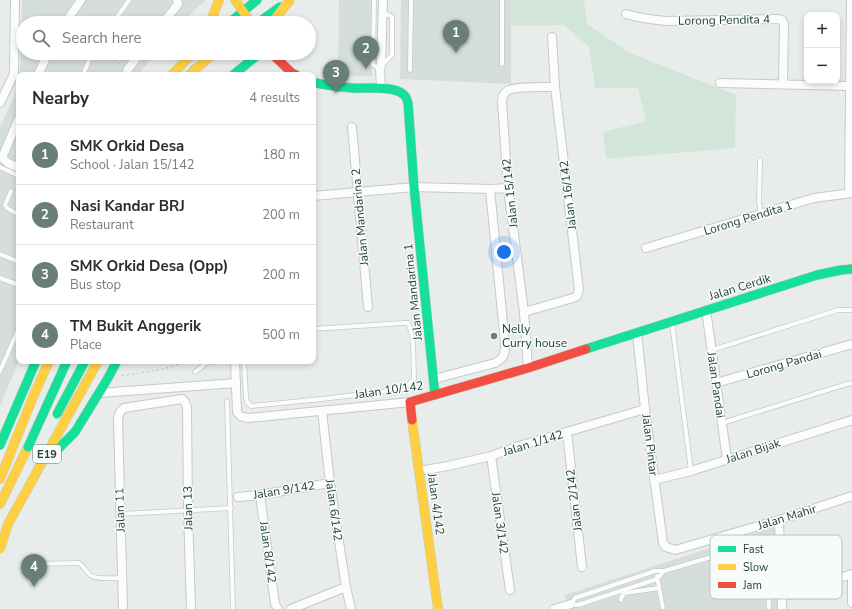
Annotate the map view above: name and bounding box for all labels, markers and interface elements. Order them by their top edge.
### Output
street label: Lorong Pendita 4 [678,11,770,29]
map controls [804,12,840,84]
button: + [804,12,840,48]
search box [16,16,316,60]
pin: 1 [443,20,469,53]
icon: search [30,27,52,49]
text: Search here [62,28,142,48]
pin: 2 [353,36,379,69]
button: − [804,48,840,84]
pin: 3 [323,60,349,93]
text: Nearby [32,87,89,110]
text: 4 results [249,89,300,107]
text: SMK Orkid Desa [70,136,184,156]
text: 1 [41,146,49,164]
text: 180 m [262,146,300,164]
text: School · Jalan 15/142 [70,156,195,174]
street label: Jalan 15/142 [498,158,522,229]
street label: Jalan 16/142 [556,160,580,231]
street label: Jalan Mandarina 2 [348,168,372,267]
text: Nasi Kandar BRJ [70,196,185,216]
street label: Lorong Pendita 1 [702,197,794,239]
text: 2 [41,206,49,224]
text: 200 m [262,206,300,224]
text: Restaurant [70,216,134,234]
your location [494,242,514,262]
street label: Jalan Mandarina 1 [400,243,426,342]
text: SMK Orkid Desa (Opp) [70,256,228,276]
text: 3 [41,266,49,284]
text: 200 m [262,266,300,284]
street label: Jalan Cerdik [706,270,774,304]
text: Bus stop [70,276,121,294]
text: TM Bukit Anggerik [70,316,201,336]
place label: Nelly Curry house [502,321,567,351]
text: 4 [41,326,49,344]
text: 500 m [262,326,300,344]
marker: Nelly Curry house [489,331,499,341]
text: Place [70,336,102,354]
street label: Lorong Pandai [745,346,823,382]
street label: Jalan Pandai [703,350,729,419]
street label: Jalan 10/142 [353,377,425,403]
street label: Jalan Pintar [638,412,662,477]
street label: Jalan 1/142 [500,426,565,460]
street label: Jalan Bijak [723,434,783,468]
road number: E19 [33,445,61,463]
street label: Jalan 2/142 [562,468,586,533]
street label: Jalan 4/142 [424,471,448,536]
street label: Jalan 9/142 [251,477,316,503]
street label: Jalan 6/142 [322,477,346,542]
street label: Jalan 13 [180,486,196,531]
street label: Jalan 11 [111,487,129,533]
street label: Jalan 3/142 [488,490,512,555]
street label: Jalan Mahir [755,500,819,534]
street label: Jalan 8/142 [256,519,280,584]
legend [710,535,842,599]
text: Fast [743,542,764,557]
pin: 4 [21,554,47,587]
text: Slow [743,560,768,575]
text: Jam [742,578,762,593]

